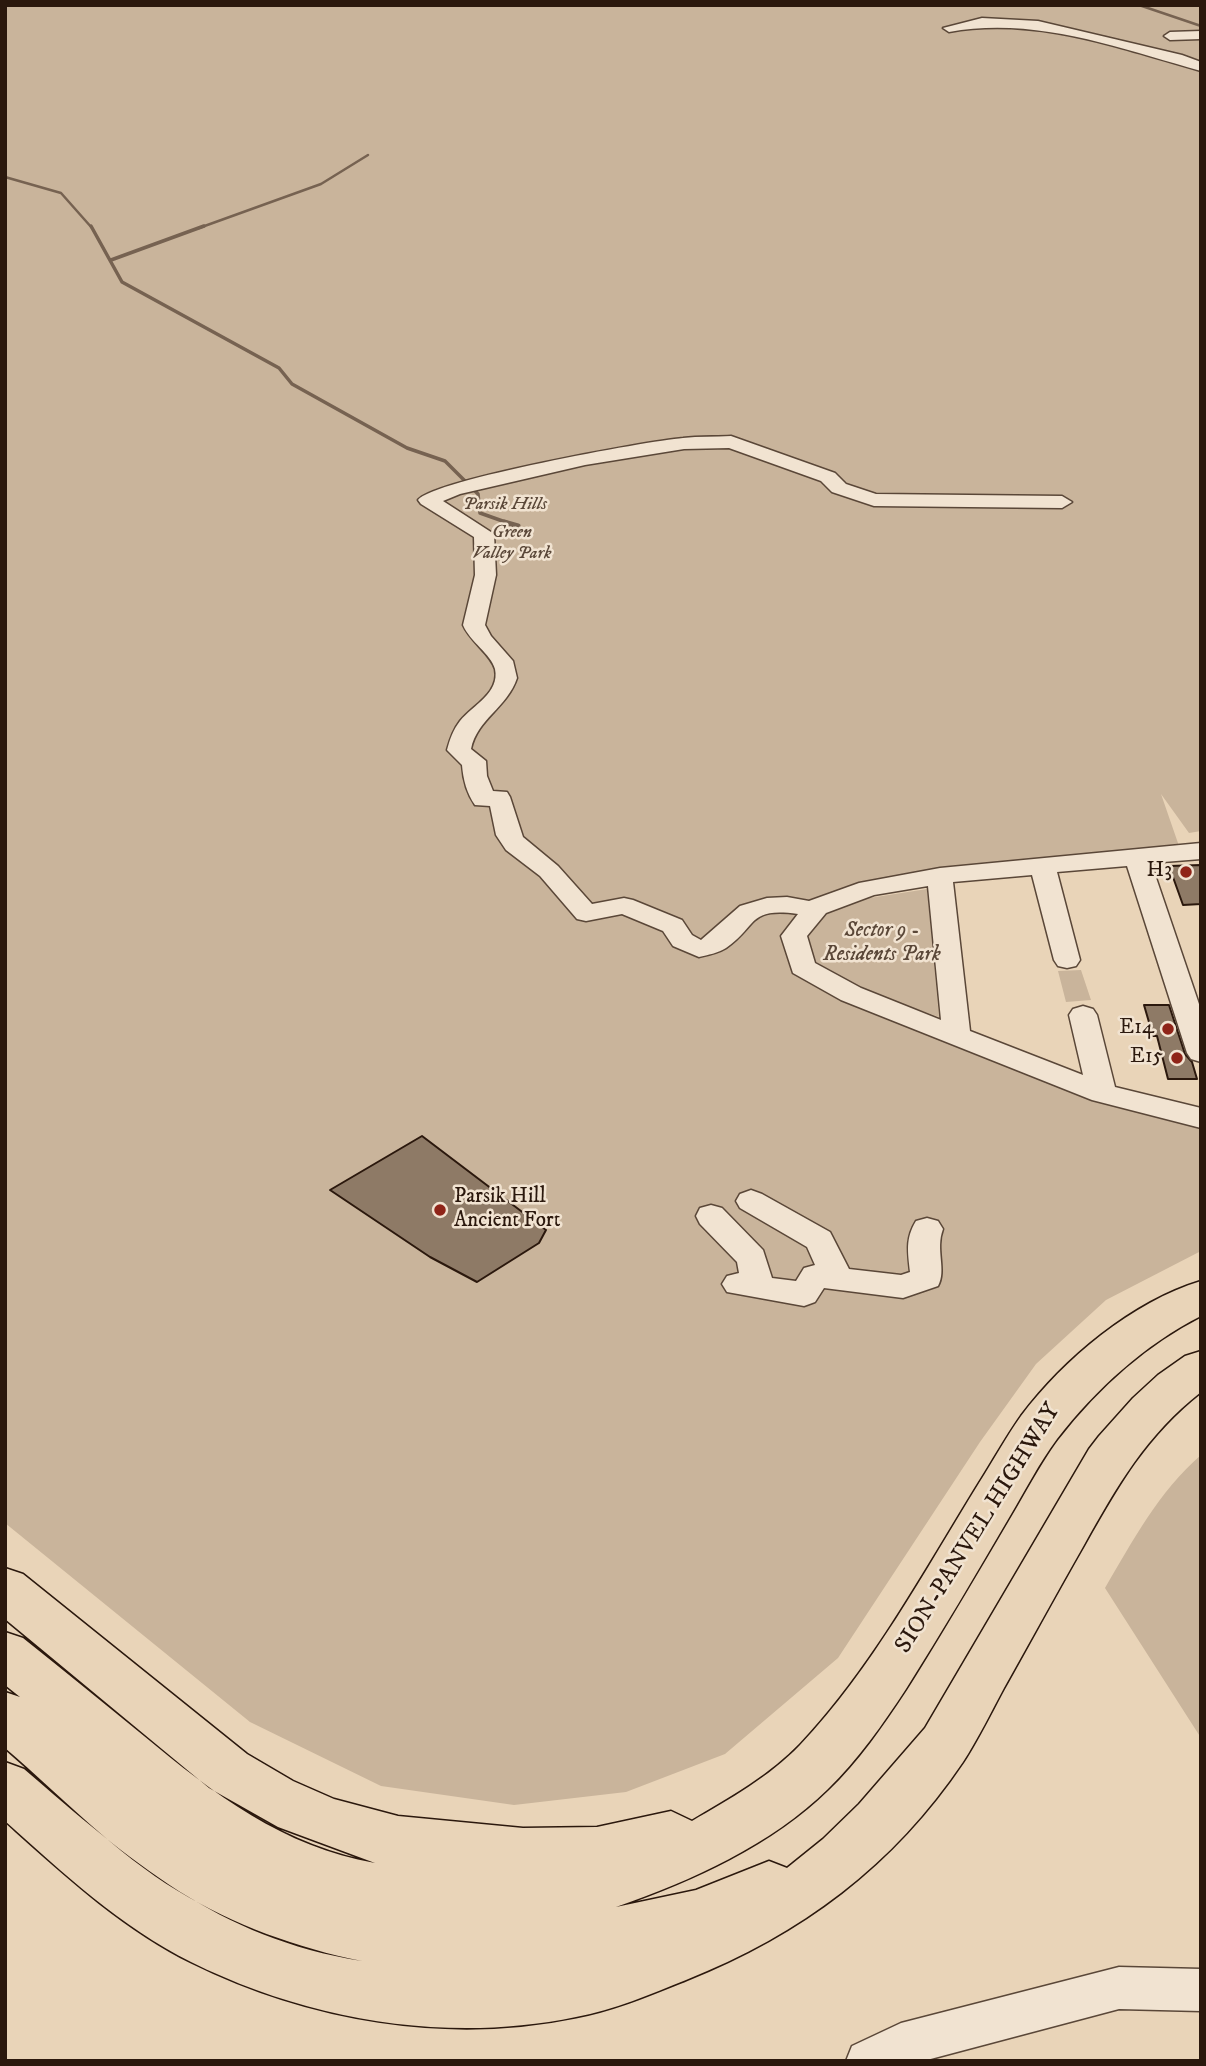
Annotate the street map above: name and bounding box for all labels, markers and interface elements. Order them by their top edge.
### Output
park label: Parsik Hills [463,494,547,516]
park label: Green Valley Park [473,522,551,564]
place label: H3 [1147,859,1172,885]
marker: H3 [1178,864,1194,880]
park label: Sector 9 - Residents Park [823,919,941,969]
place label: E14 [1119,1016,1154,1042]
marker: E14 [1160,1021,1176,1037]
place label: E15 [1130,1045,1163,1071]
marker: E15 [1169,1050,1185,1066]
place label: Parsik Hill Ancient Fort [454,1185,560,1235]
marker: Parsik Hill Ancient Fort [432,1202,448,1218]
street label: SION-PANVEL HIGHWAY [890,1399,1068,1659]

